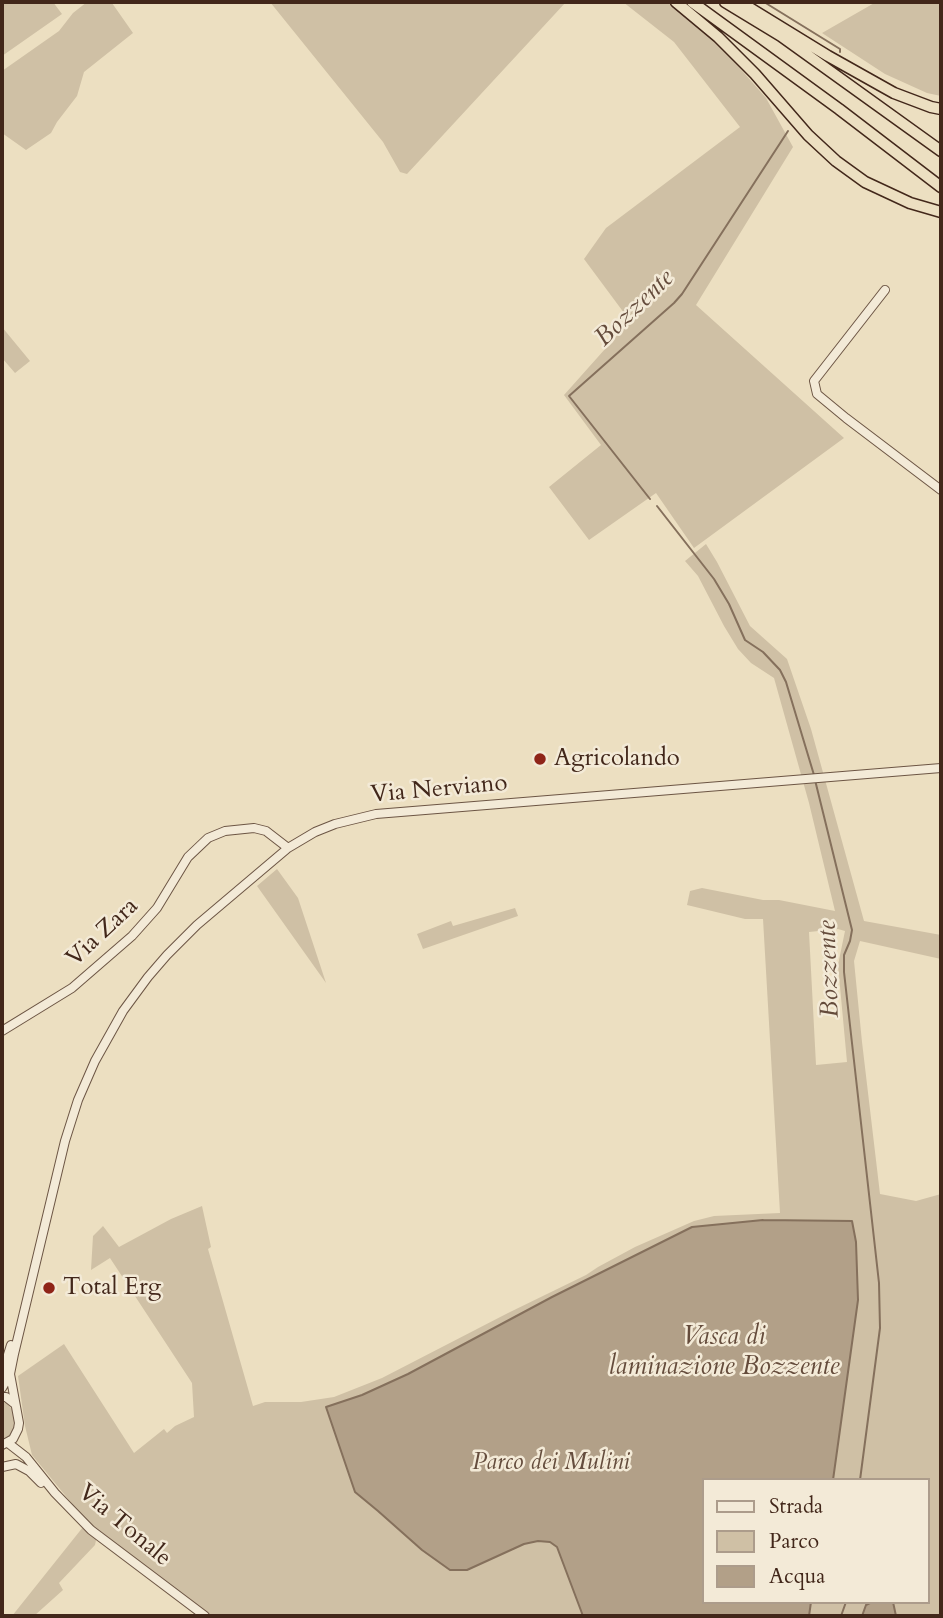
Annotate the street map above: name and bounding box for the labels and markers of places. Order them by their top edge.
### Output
place label: Agricolando [554,745,680,773]
marker: Agricolando [532,751,548,767]
place label: Total Erg [63,1274,161,1302]
marker: Total Erg [41,1280,57,1296]

